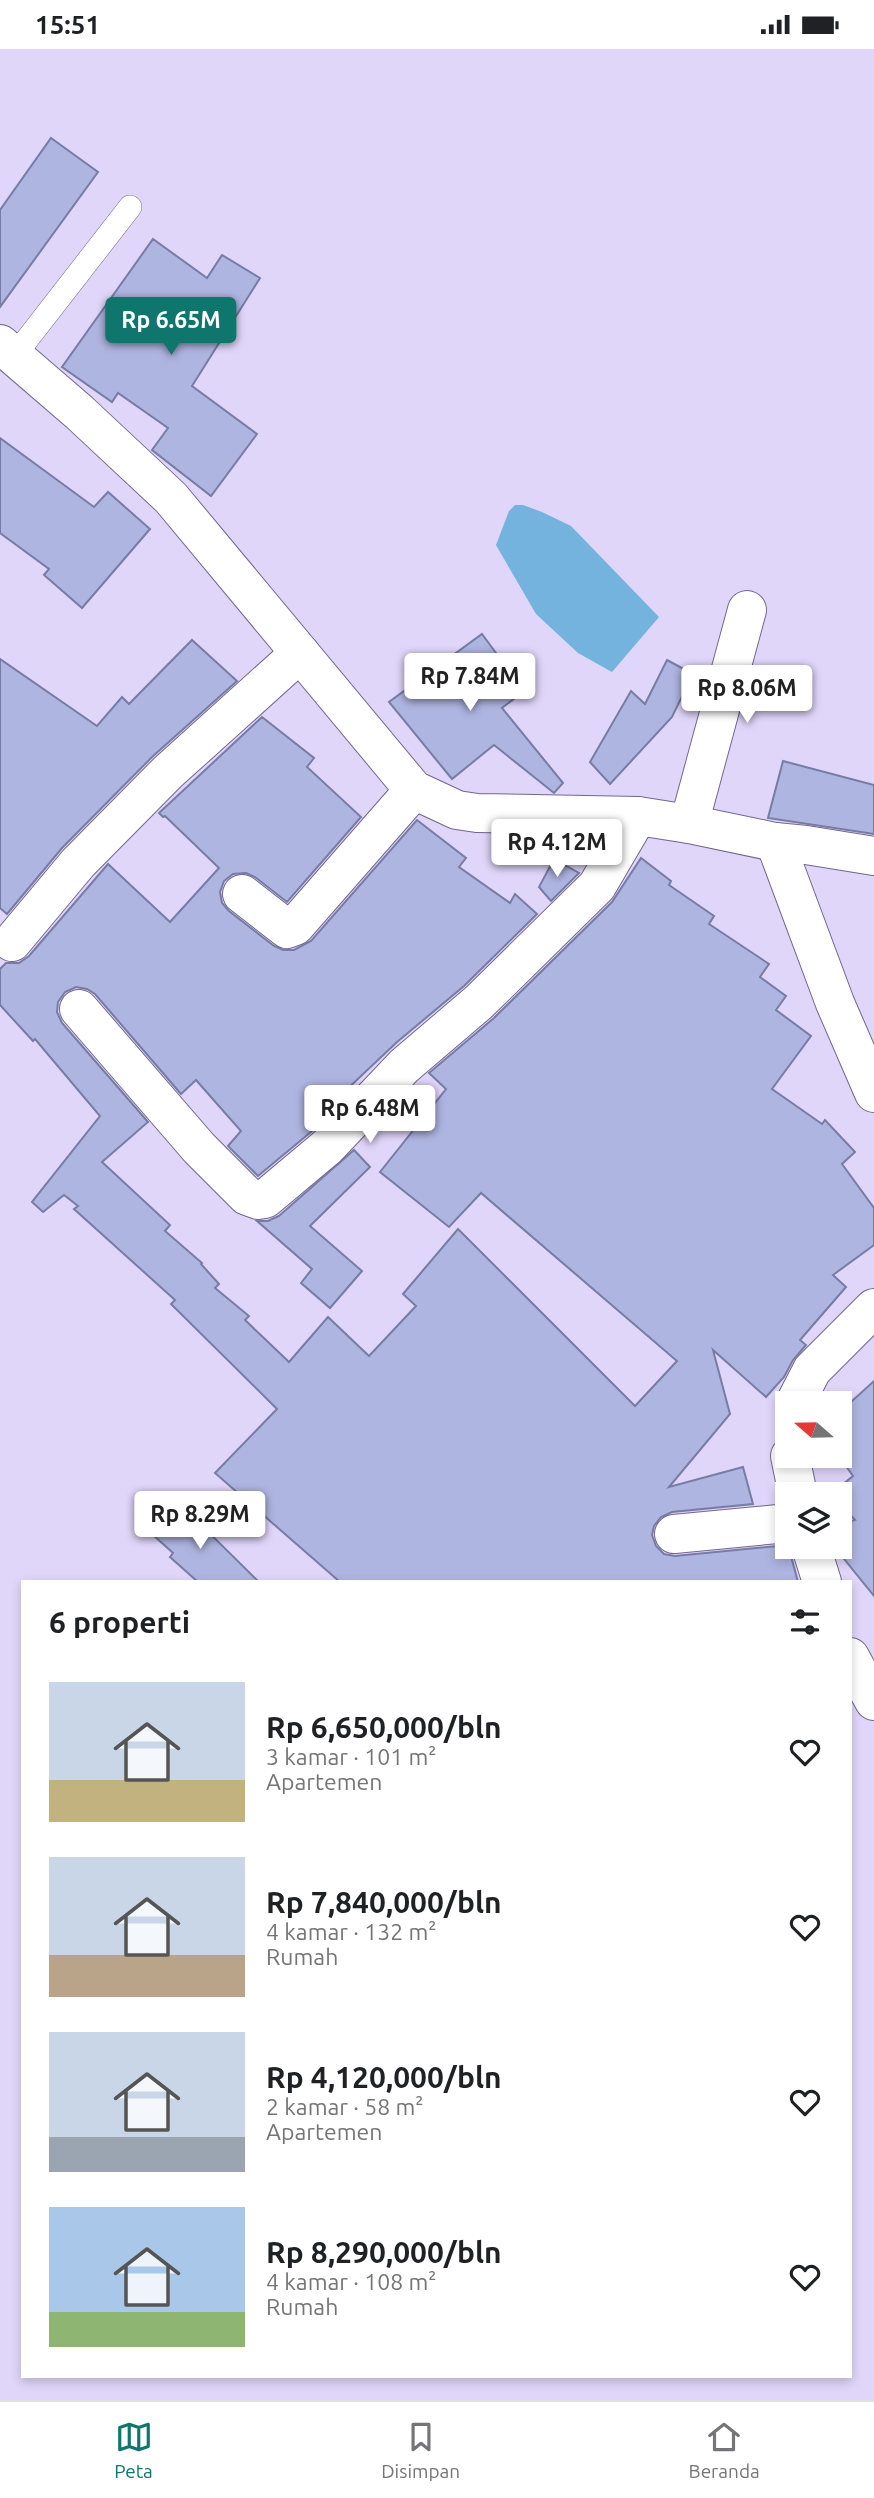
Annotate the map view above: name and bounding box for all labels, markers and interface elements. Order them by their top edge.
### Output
text: 15:51 [35,10,100,39]
pin: Rp 6.65M [99,297,243,357]
text: Rp 6.65M [121,307,221,332]
pin: Rp 7.84M [398,653,542,713]
text: Rp 7.84M [420,663,520,688]
pin: Rp 8.06M [675,665,819,725]
text: Rp 8.06M [697,675,797,700]
pin: Rp 4.12M [485,819,629,879]
text: Rp 4.12M [507,829,607,854]
pin: Rp 6.48M [298,1085,442,1145]
text: Rp 6.48M [320,1095,420,1120]
north arrow [775,1391,852,1468]
map controls [775,1391,852,1559]
button: layers [775,1482,852,1559]
pin: Rp 8.29M [128,1491,272,1551]
text: Rp 8.29M [150,1501,250,1526]
icon: filters [786,1603,824,1641]
text: 6 properti [49,1605,190,1639]
icon: home [105,1710,189,1794]
text: Rp 6,650,000/bln [266,1710,502,1744]
icon: heart [786,1733,824,1771]
text: 3 kamar · 101 m² [266,1744,437,1769]
text: Apartemen [266,1769,382,1794]
icon: home [105,1885,189,1969]
text: Rp 7,840,000/bln [266,1885,502,1919]
icon: heart [786,1908,824,1946]
text: 4 kamar · 132 m² [266,1919,437,1944]
text: Rumah [266,1944,338,1969]
icon: home [105,2060,189,2144]
text: Rp 4,120,000/bln [266,2060,502,2094]
icon: heart [786,2083,824,2121]
text: 2 kamar · 58 m² [266,2094,424,2119]
text: Apartemen [266,2119,382,2144]
icon: home [105,2235,189,2319]
text: Rp 8,290,000/bln [266,2235,502,2269]
icon: heart [786,2258,824,2296]
text: 4 kamar · 108 m² [266,2269,437,2294]
text: Rumah [266,2294,338,2319]
tab: Peta [114,2418,153,2482]
tab: Disimpan [381,2418,460,2482]
tab: Beranda [689,2418,760,2482]

